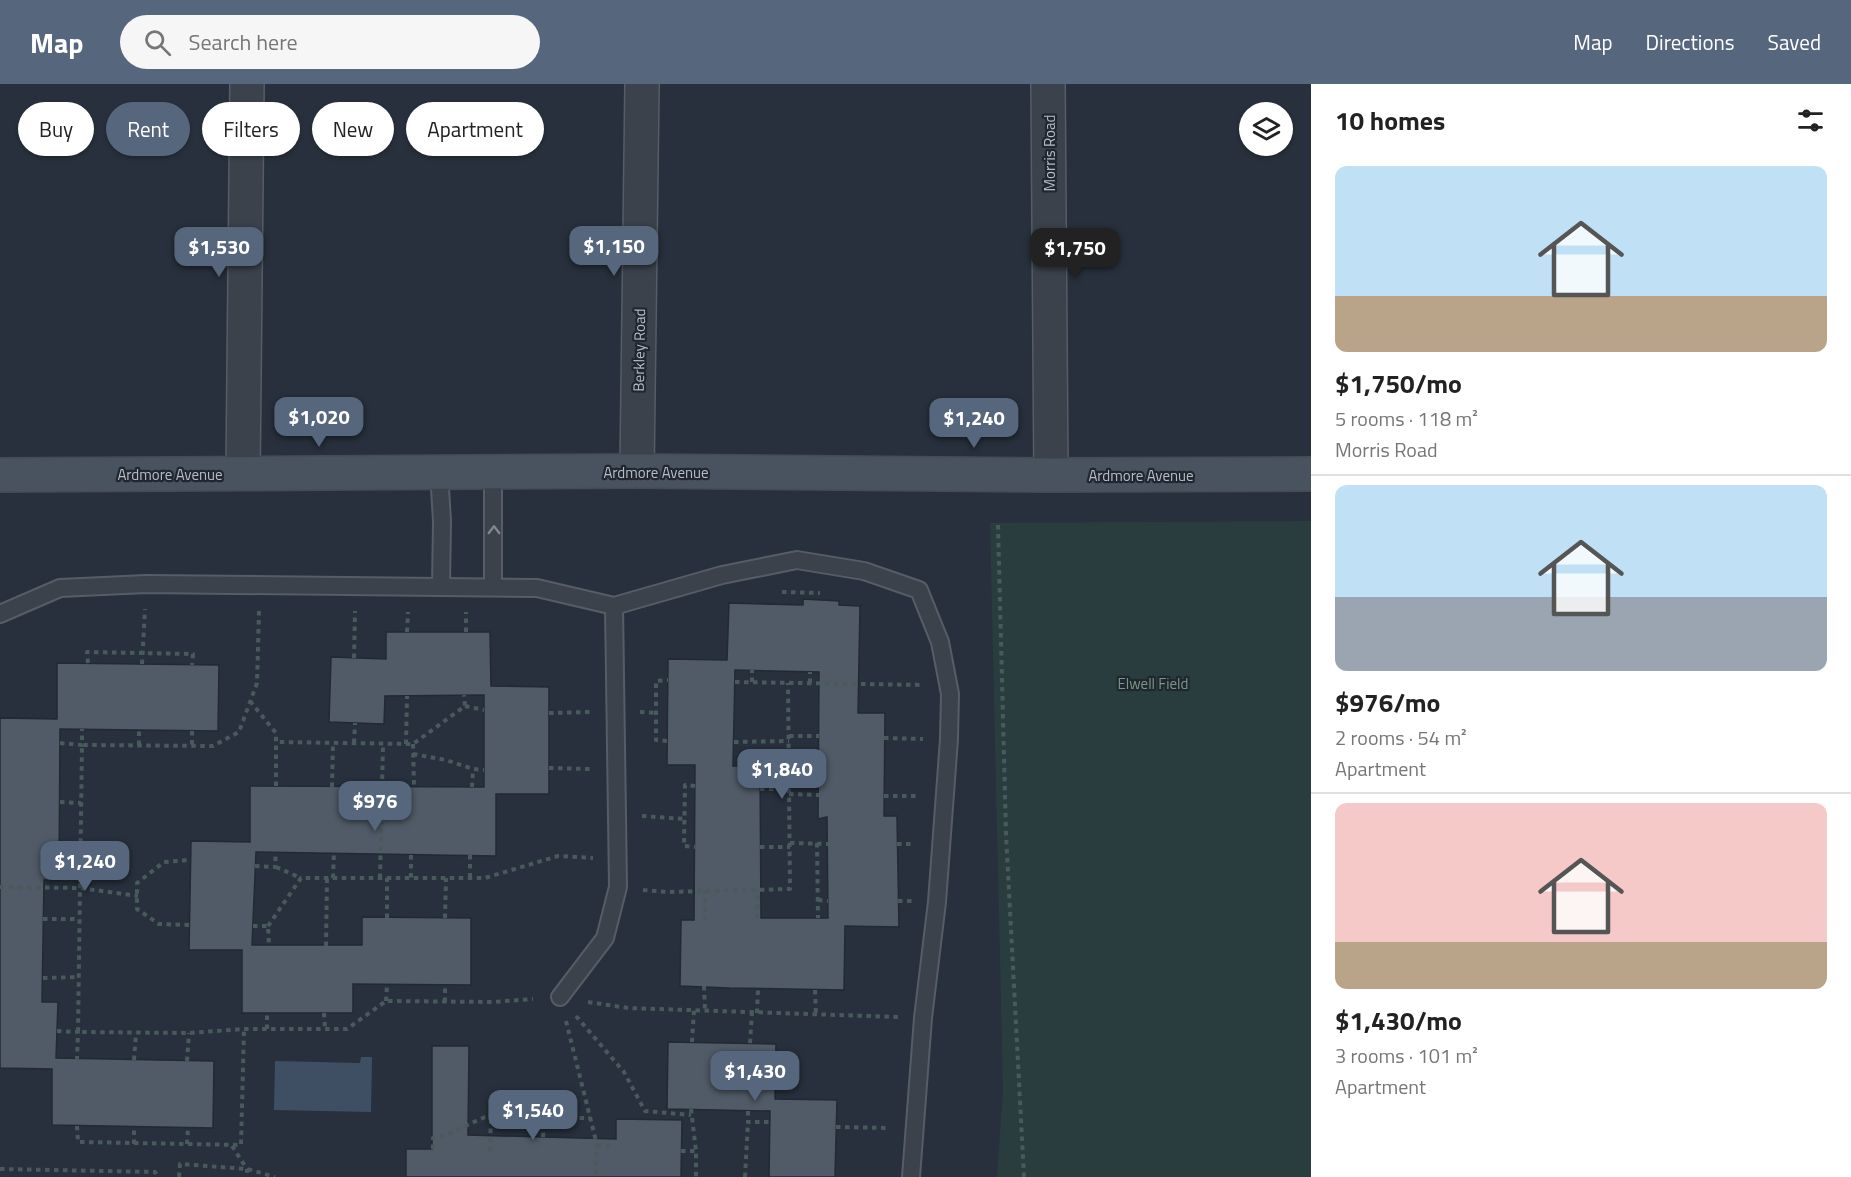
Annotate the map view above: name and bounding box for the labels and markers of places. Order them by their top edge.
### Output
pin: $1,150 [565,226,663,277]
pin: $1,530 [170,227,268,278]
pin: $1,750 [1026,228,1124,279]
pin: $1,020 [270,397,368,448]
pin: $1,240 [925,398,1023,449]
pin: $1,840 [733,749,831,800]
pin: $976 [339,781,411,832]
pin: $1,240 [36,841,134,892]
pin: $1,430 [706,1051,804,1102]
pin: $1,540 [484,1090,582,1141]

